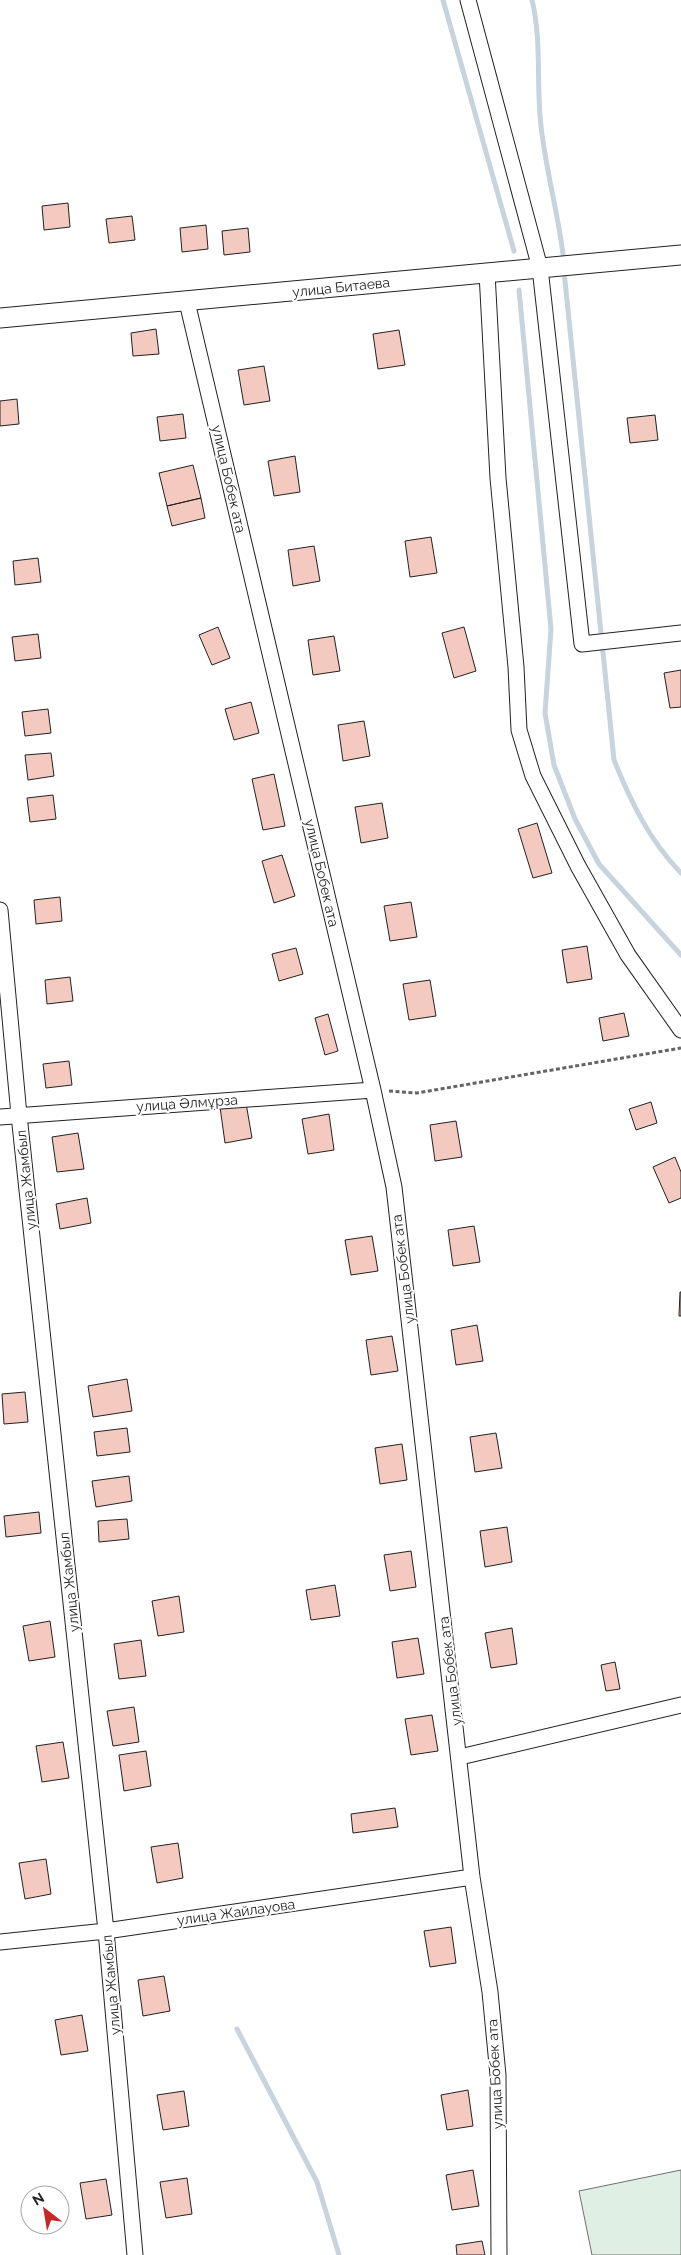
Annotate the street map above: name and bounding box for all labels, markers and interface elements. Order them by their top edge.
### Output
street label: улица Битаева [291,274,391,300]
street label: улица Бобек ата [209,424,249,534]
street label: улица Бобек ата [302,818,342,928]
street label: улица Әлмұрза [136,1091,238,1115]
street label: улица Жамбыл [13,1129,39,1231]
street label: улица Бобек ата [388,1213,418,1325]
street label: улица Жамбыл [56,1531,82,1633]
street label: улица Бобек ата [435,1615,465,1727]
street label: улица Жайлауова [176,1896,296,1928]
street label: улица Жамбыл [99,1934,123,2036]
street label: улица Бобек ата [484,2019,506,2129]
north arrow [20,2185,70,2235]
text: N [30,2189,47,2208]

